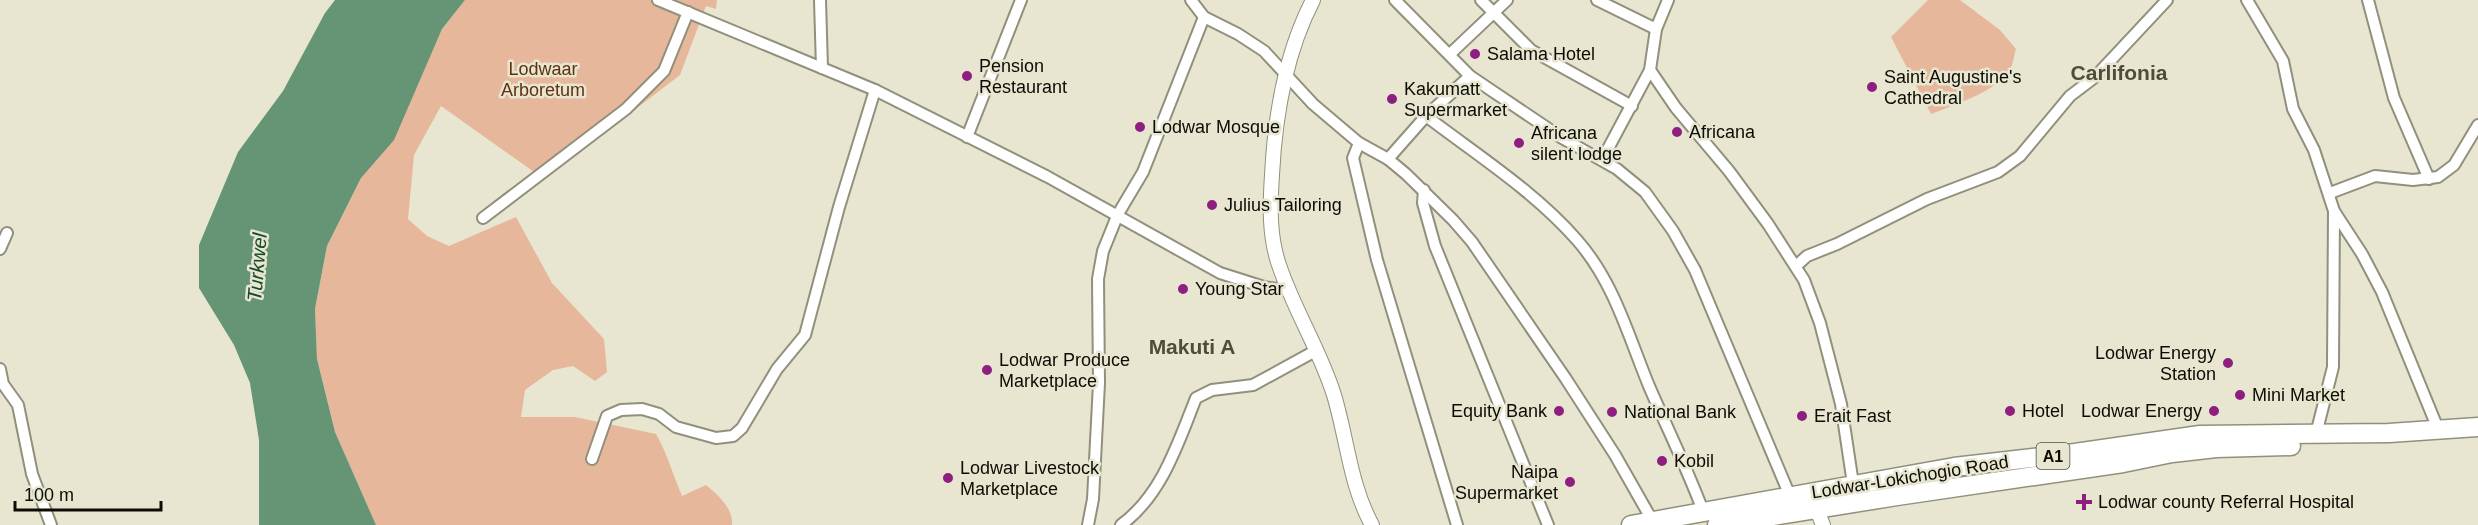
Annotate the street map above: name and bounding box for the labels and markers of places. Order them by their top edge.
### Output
place label: Salama Hotel [1487,44,1595,64]
marker: Salama Hotel [1468,47,1482,61]
place label: Pension Restaurant [979,56,1067,97]
place label: Saint Augustine's Cathedral [1884,67,2022,108]
marker: Pension Restaurant [960,69,974,83]
place label: Kakumatt Supermarket [1404,79,1507,120]
marker: Saint Augustine's Cathedral [1865,80,1879,94]
marker: Kakumatt Supermarket [1385,92,1399,106]
place label: Lodwar Mosque [1152,117,1280,137]
marker: Lodwar Mosque [1133,120,1147,134]
place label: Africana [1689,122,1756,142]
place label: Africana silent lodge [1531,123,1622,164]
marker: Africana [1670,125,1684,139]
marker: Africana silent lodge [1512,136,1526,150]
place label: Julius Tailoring [1224,195,1342,215]
marker: Julius Tailoring [1205,198,1219,212]
place label: Young Star [1195,279,1283,299]
marker: Young Star [1176,282,1190,296]
place label: Lodwar Energy Station [2095,343,2216,384]
place label: Lodwar Produce Marketplace [999,350,1130,391]
marker: Lodwar Energy Station [2221,356,2235,370]
marker: Lodwar Produce Marketplace [980,363,994,377]
place label: Mini Market [2252,385,2345,405]
marker: Mini Market [2233,388,2247,402]
place label: Equity Bank [1451,401,1548,421]
place label: Hotel [2022,401,2064,421]
place label: Lodwar Energy [2081,401,2202,421]
place label: National Bank [1624,402,1737,422]
marker: Equity Bank [1552,404,1566,418]
marker: Hotel [2003,404,2017,418]
marker: Lodwar Energy [2207,404,2221,418]
marker: National Bank [1605,405,1619,419]
place label: Erait Fast [1814,406,1891,426]
marker: Erait Fast [1795,409,1809,423]
place label: Kobil [1674,451,1714,471]
marker: Kobil [1655,454,1669,468]
place label: Lodwar Livestock Marketplace [960,458,1100,499]
place label: Naipa Supermarket [1455,462,1559,503]
marker: Lodwar Livestock Marketplace [941,471,955,485]
marker: Naipa Supermarket [1563,475,1577,489]
place label: Lodwar county Referral Hospital [2098,492,2354,512]
marker: Lodwar county Referral Hospital [2075,493,2093,511]

